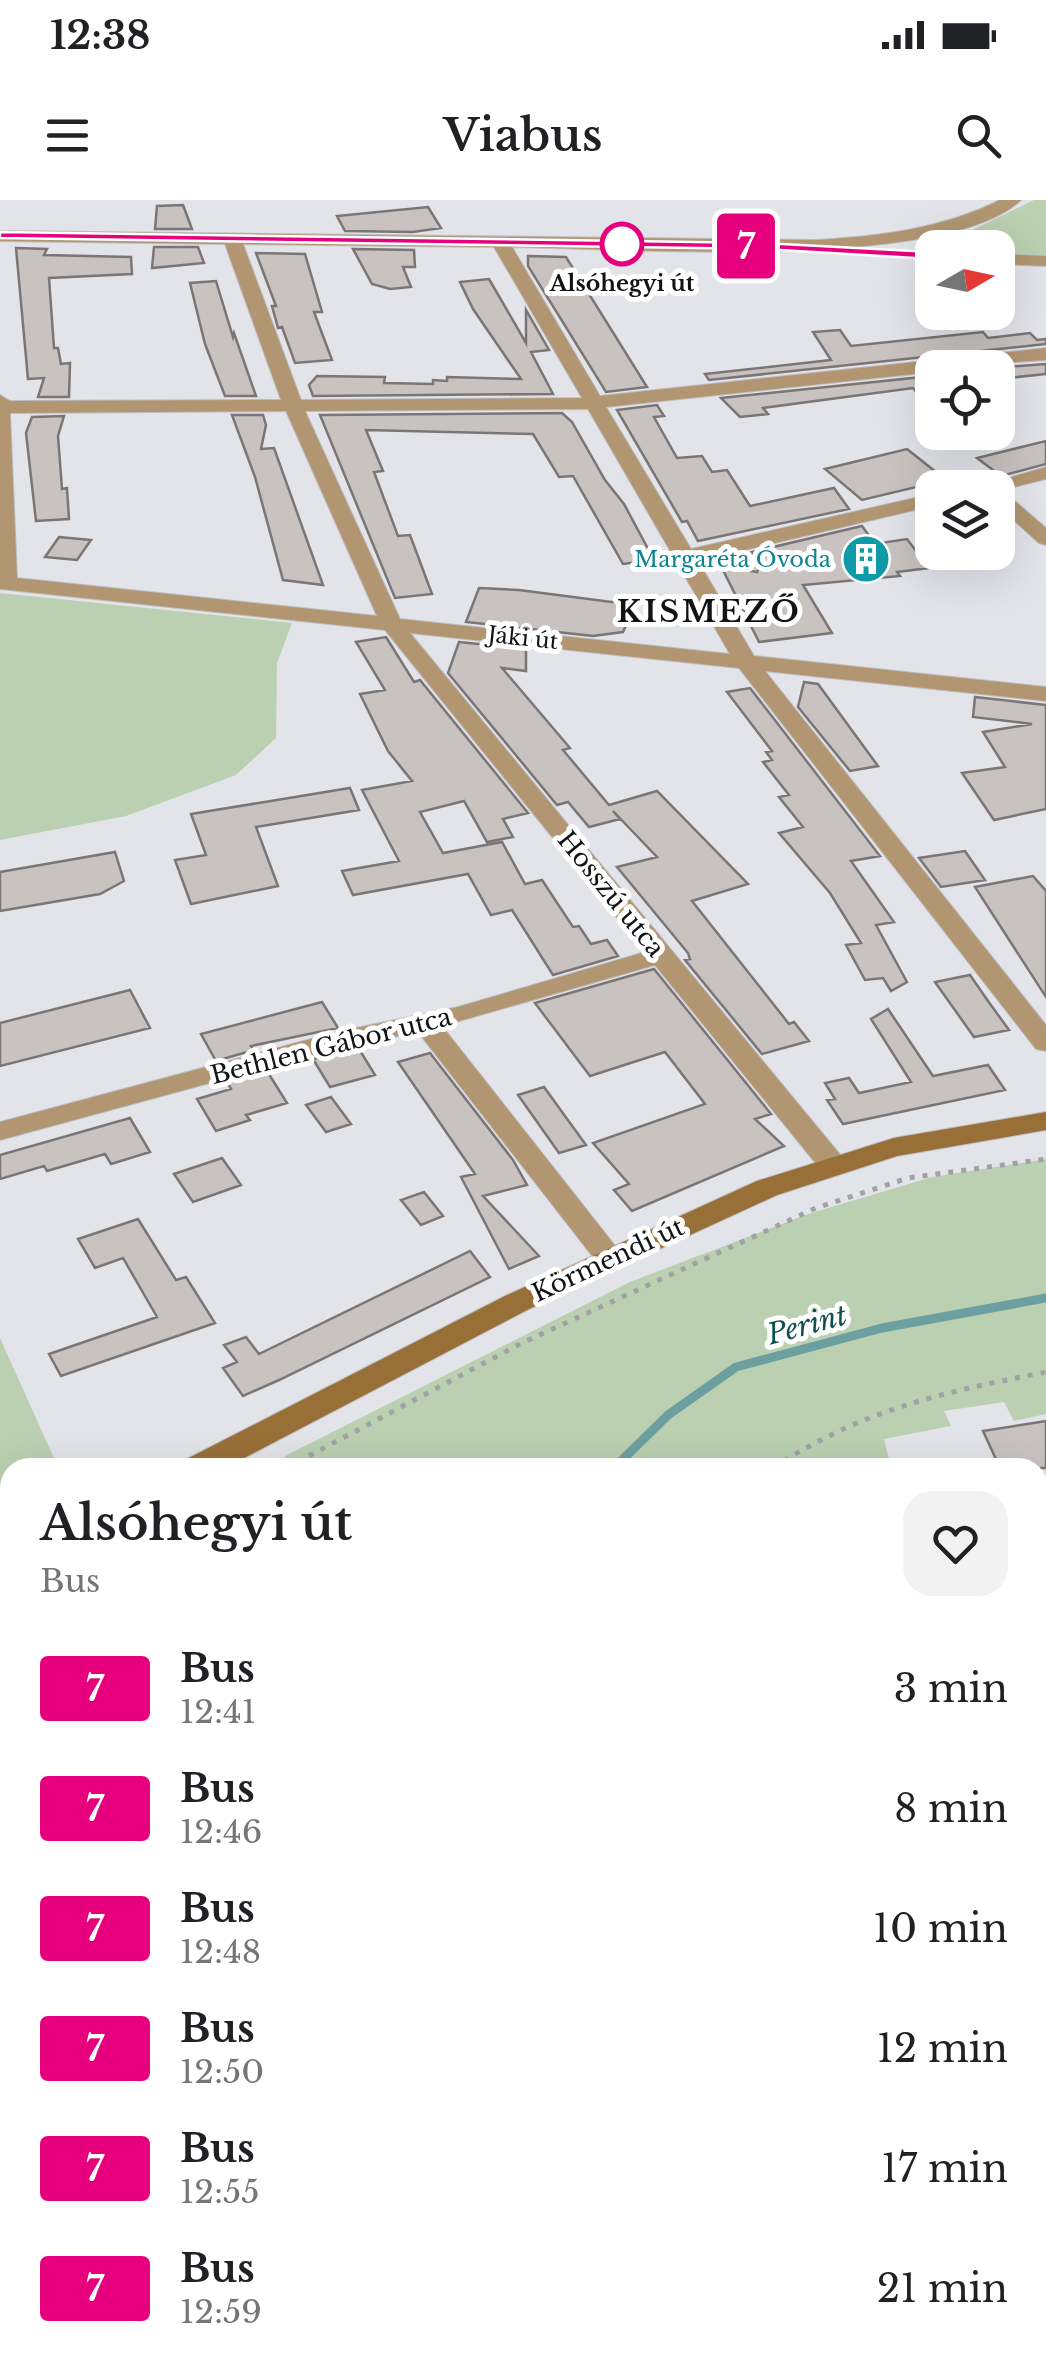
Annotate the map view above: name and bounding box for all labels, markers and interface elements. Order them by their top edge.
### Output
text: 12:38 [50,12,150,59]
text: Viabus [443,107,603,163]
icon: menu [40,108,95,163]
icon: search [951,108,1006,163]
line badge: 7 [714,213,778,278]
marker: Alsóhegyi út [601,223,643,265]
text: 7 [737,225,755,268]
north arrow [915,230,1015,330]
map controls [915,230,1015,570]
place label: Alsóhegyi út [549,270,695,297]
button: locate [915,350,1015,450]
button: layers [915,470,1015,570]
building icon: Margaréta Óvoda [840,533,892,585]
place label: Margaréta Óvoda [634,545,832,573]
district label: KISMEZŐ [617,593,801,630]
street label: Jáki út [484,621,560,655]
street label: Hosszú utca [551,825,671,963]
street label: Bethlen Gábor utca [207,1001,455,1091]
street label: Körmendi út [527,1211,689,1309]
water label: Perint [762,1297,851,1353]
button: heart [903,1491,1008,1596]
text: Alsóhegyi út [40,1493,352,1553]
text: Bus [40,1561,100,1601]
text: Bus [180,1645,255,1692]
text: 3 min [894,1665,1008,1712]
text: 7 [86,1667,104,1710]
text: 12:41 [180,1692,256,1732]
text: Bus [180,1765,255,1812]
text: 8 min [894,1785,1008,1832]
text: 7 [86,1787,104,1830]
text: 12:46 [180,1812,262,1852]
text: Bus [180,1885,255,1932]
text: 10 min [873,1905,1008,1952]
text: 7 [86,1907,104,1950]
text: 12:48 [180,1932,261,1972]
text: Bus [180,2005,255,2052]
text: 12 min [877,2025,1008,2072]
text: 7 [86,2027,104,2070]
text: 12:50 [180,2052,264,2092]
text: Bus [180,2125,255,2172]
text: 17 min [881,2145,1008,2192]
text: 7 [86,2147,104,2190]
text: 12:55 [180,2172,259,2212]
text: Bus [180,2245,255,2292]
text: 21 min [877,2265,1008,2312]
text: 7 [86,2267,104,2310]
text: 12:59 [180,2292,262,2332]

